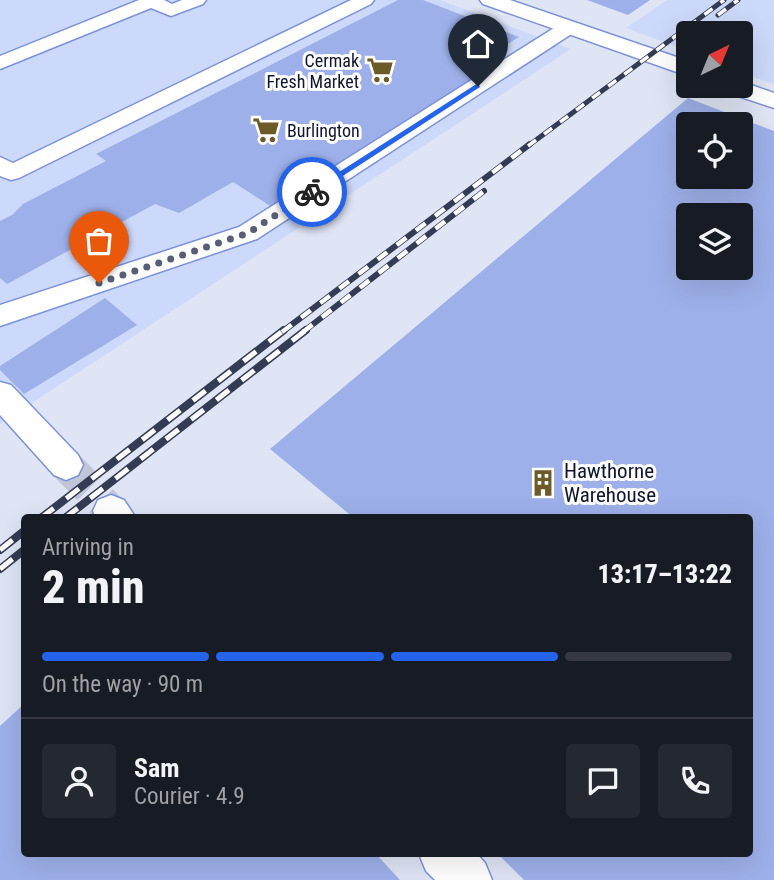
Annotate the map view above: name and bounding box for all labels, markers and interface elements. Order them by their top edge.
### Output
pin [448,14,508,86]
north arrow [676,21,752,98]
map controls [676,21,753,280]
icon: home [459,25,497,63]
place label: Cermak Fresh Market [266,50,359,92]
supermarket icon: Cermak Fresh Market [365,55,395,85]
button: locate [676,112,753,189]
supermarket icon: Burlington [251,115,281,145]
place label: Burlington [287,120,360,141]
courier [277,157,347,227]
icon: bike [293,173,331,211]
button: layers [676,203,753,280]
pin [69,211,129,283]
icon: bag [80,222,118,260]
place label: Hawthorne Warehouse [564,459,656,507]
building icon: Hawthorne Warehouse [528,468,558,498]
text: Arriving in [42,534,134,561]
text: 13:17–13:22 [598,559,732,589]
text: 2 min [42,560,145,614]
text: On the way · 90 m [42,671,203,698]
button: person [42,744,116,818]
button: chat [566,744,640,818]
button: phone [658,744,732,818]
text: Sam [134,753,180,783]
text: Courier · 4.9 [134,783,245,810]

